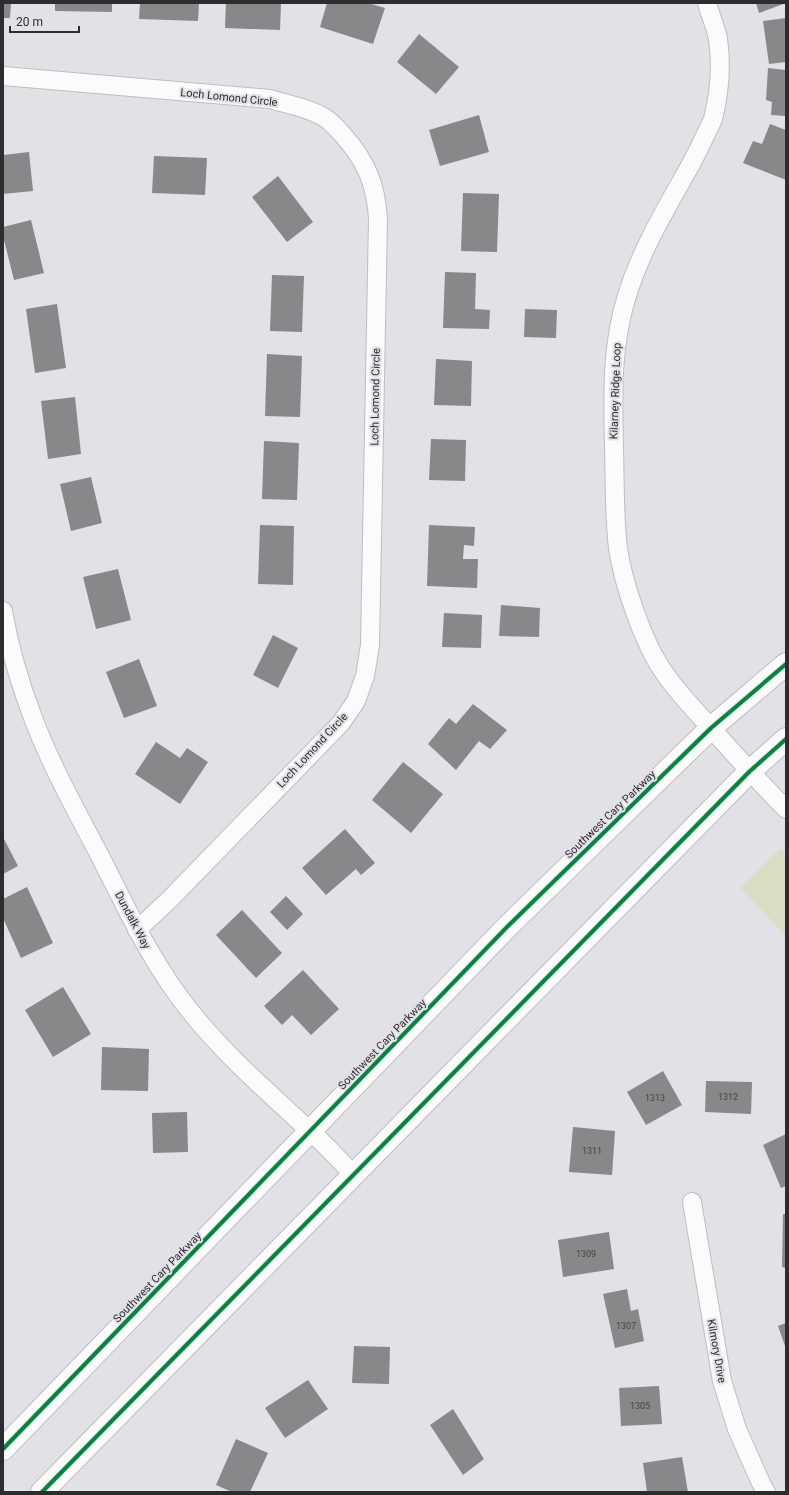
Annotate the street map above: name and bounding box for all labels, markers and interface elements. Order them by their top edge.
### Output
scale bar [10,8,79,34]
text: 20 m [16,15,43,29]
street label: Loch Lomond Circle [180,86,278,109]
street label: Kilarney Ridge Loop [607,342,624,440]
street label: Loch Lomond Circle [368,348,383,446]
street label: Loch Lomond Circle [274,710,351,790]
street label: Southwest Cary Parkway [562,767,659,861]
street label: Dundalk Way [112,889,154,952]
street label: Southwest Cary Parkway [336,996,430,1092]
house number: 1312 [718,1092,738,1102]
house number: 1313 [645,1093,665,1103]
house number: 1311 [582,1146,602,1156]
street label: Southwest Cary Parkway [111,1229,205,1325]
house number: 1309 [576,1249,596,1259]
street label: Kilmory Drive [704,1318,729,1384]
house number: 1307 [616,1321,636,1331]
house number: 1305 [630,1401,650,1411]

